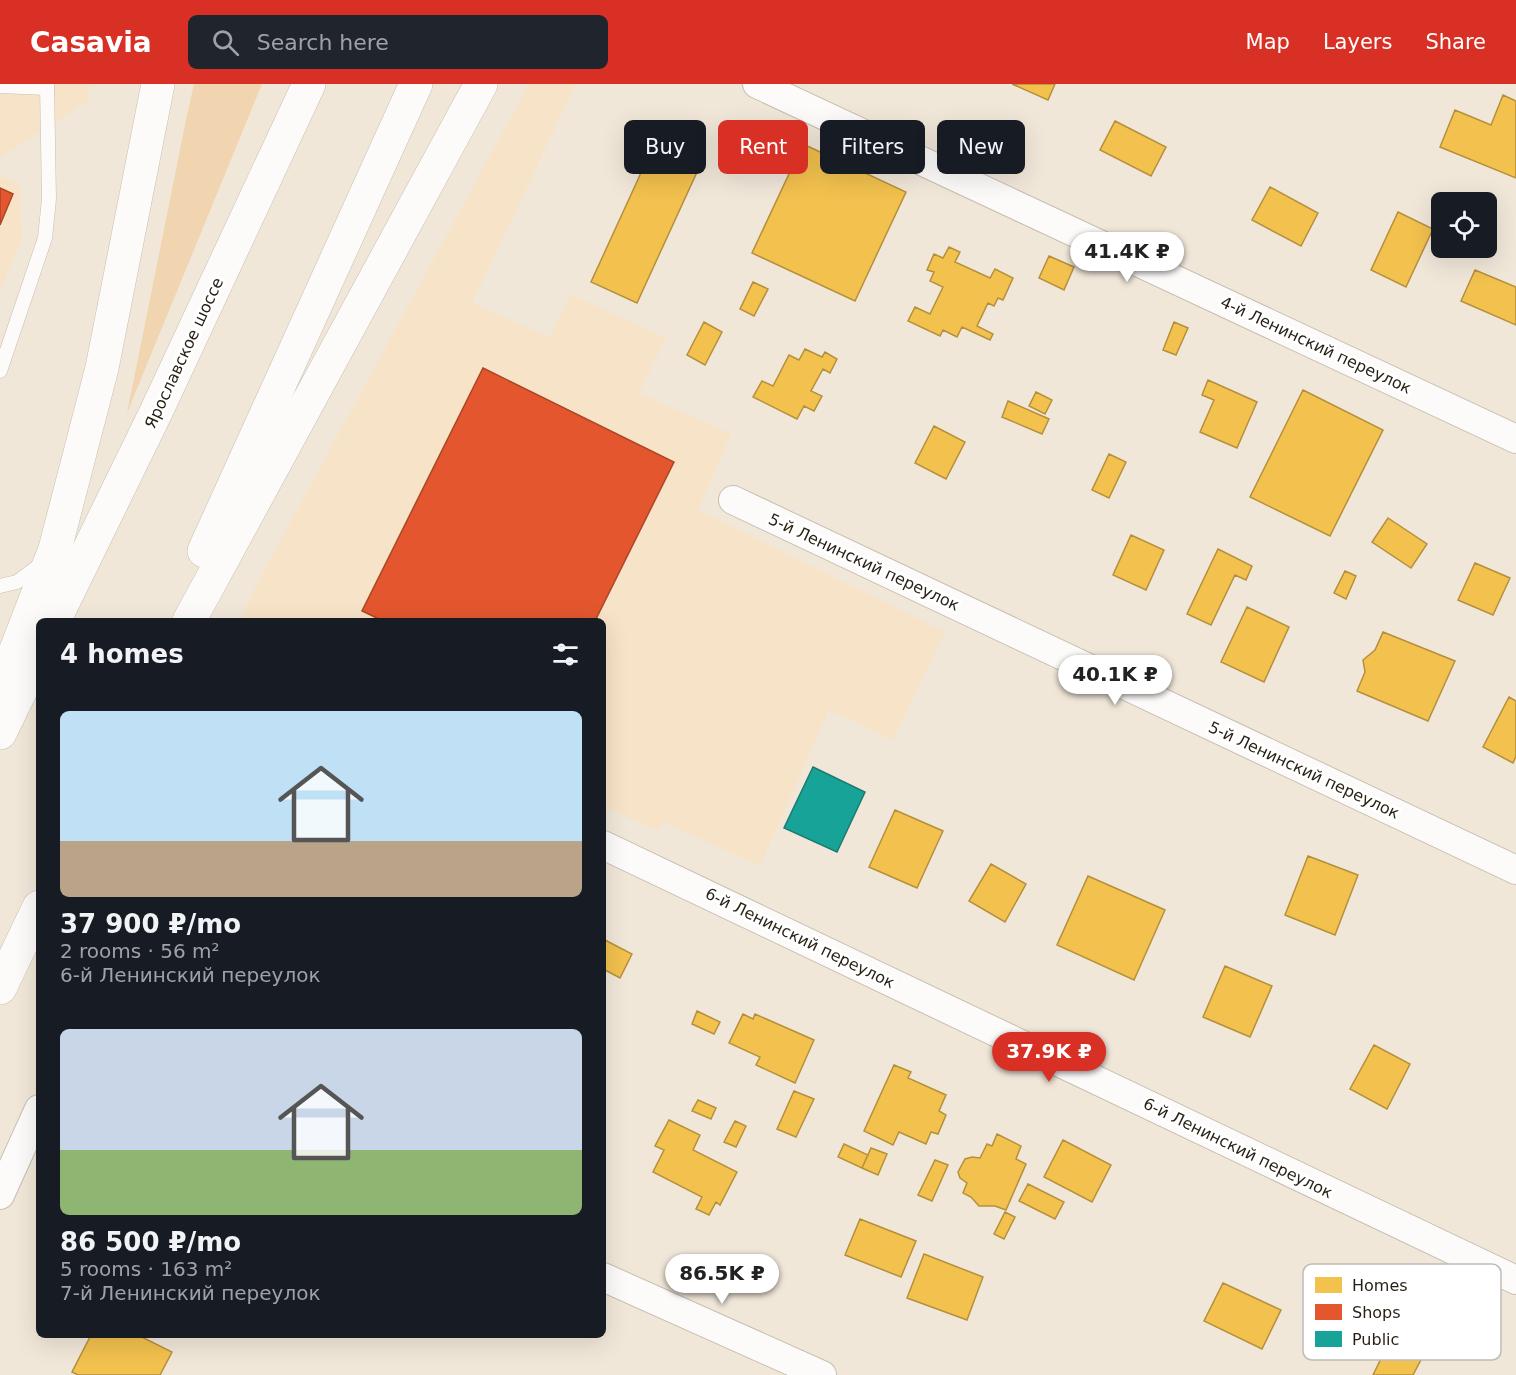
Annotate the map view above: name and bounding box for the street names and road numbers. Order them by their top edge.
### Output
street label: Ярославское шоссе [141,274,227,432]
street label: 4-й Ленинский переулок [1218,292,1415,398]
street label: 5-й Ленинский переулок [766,509,963,615]
street label: 5-й Ленинский переулок [1206,717,1403,823]
street label: 6-й Ленинский переулок [702,884,898,992]
street label: 6-й Ленинский переулок [1140,1094,1336,1202]

